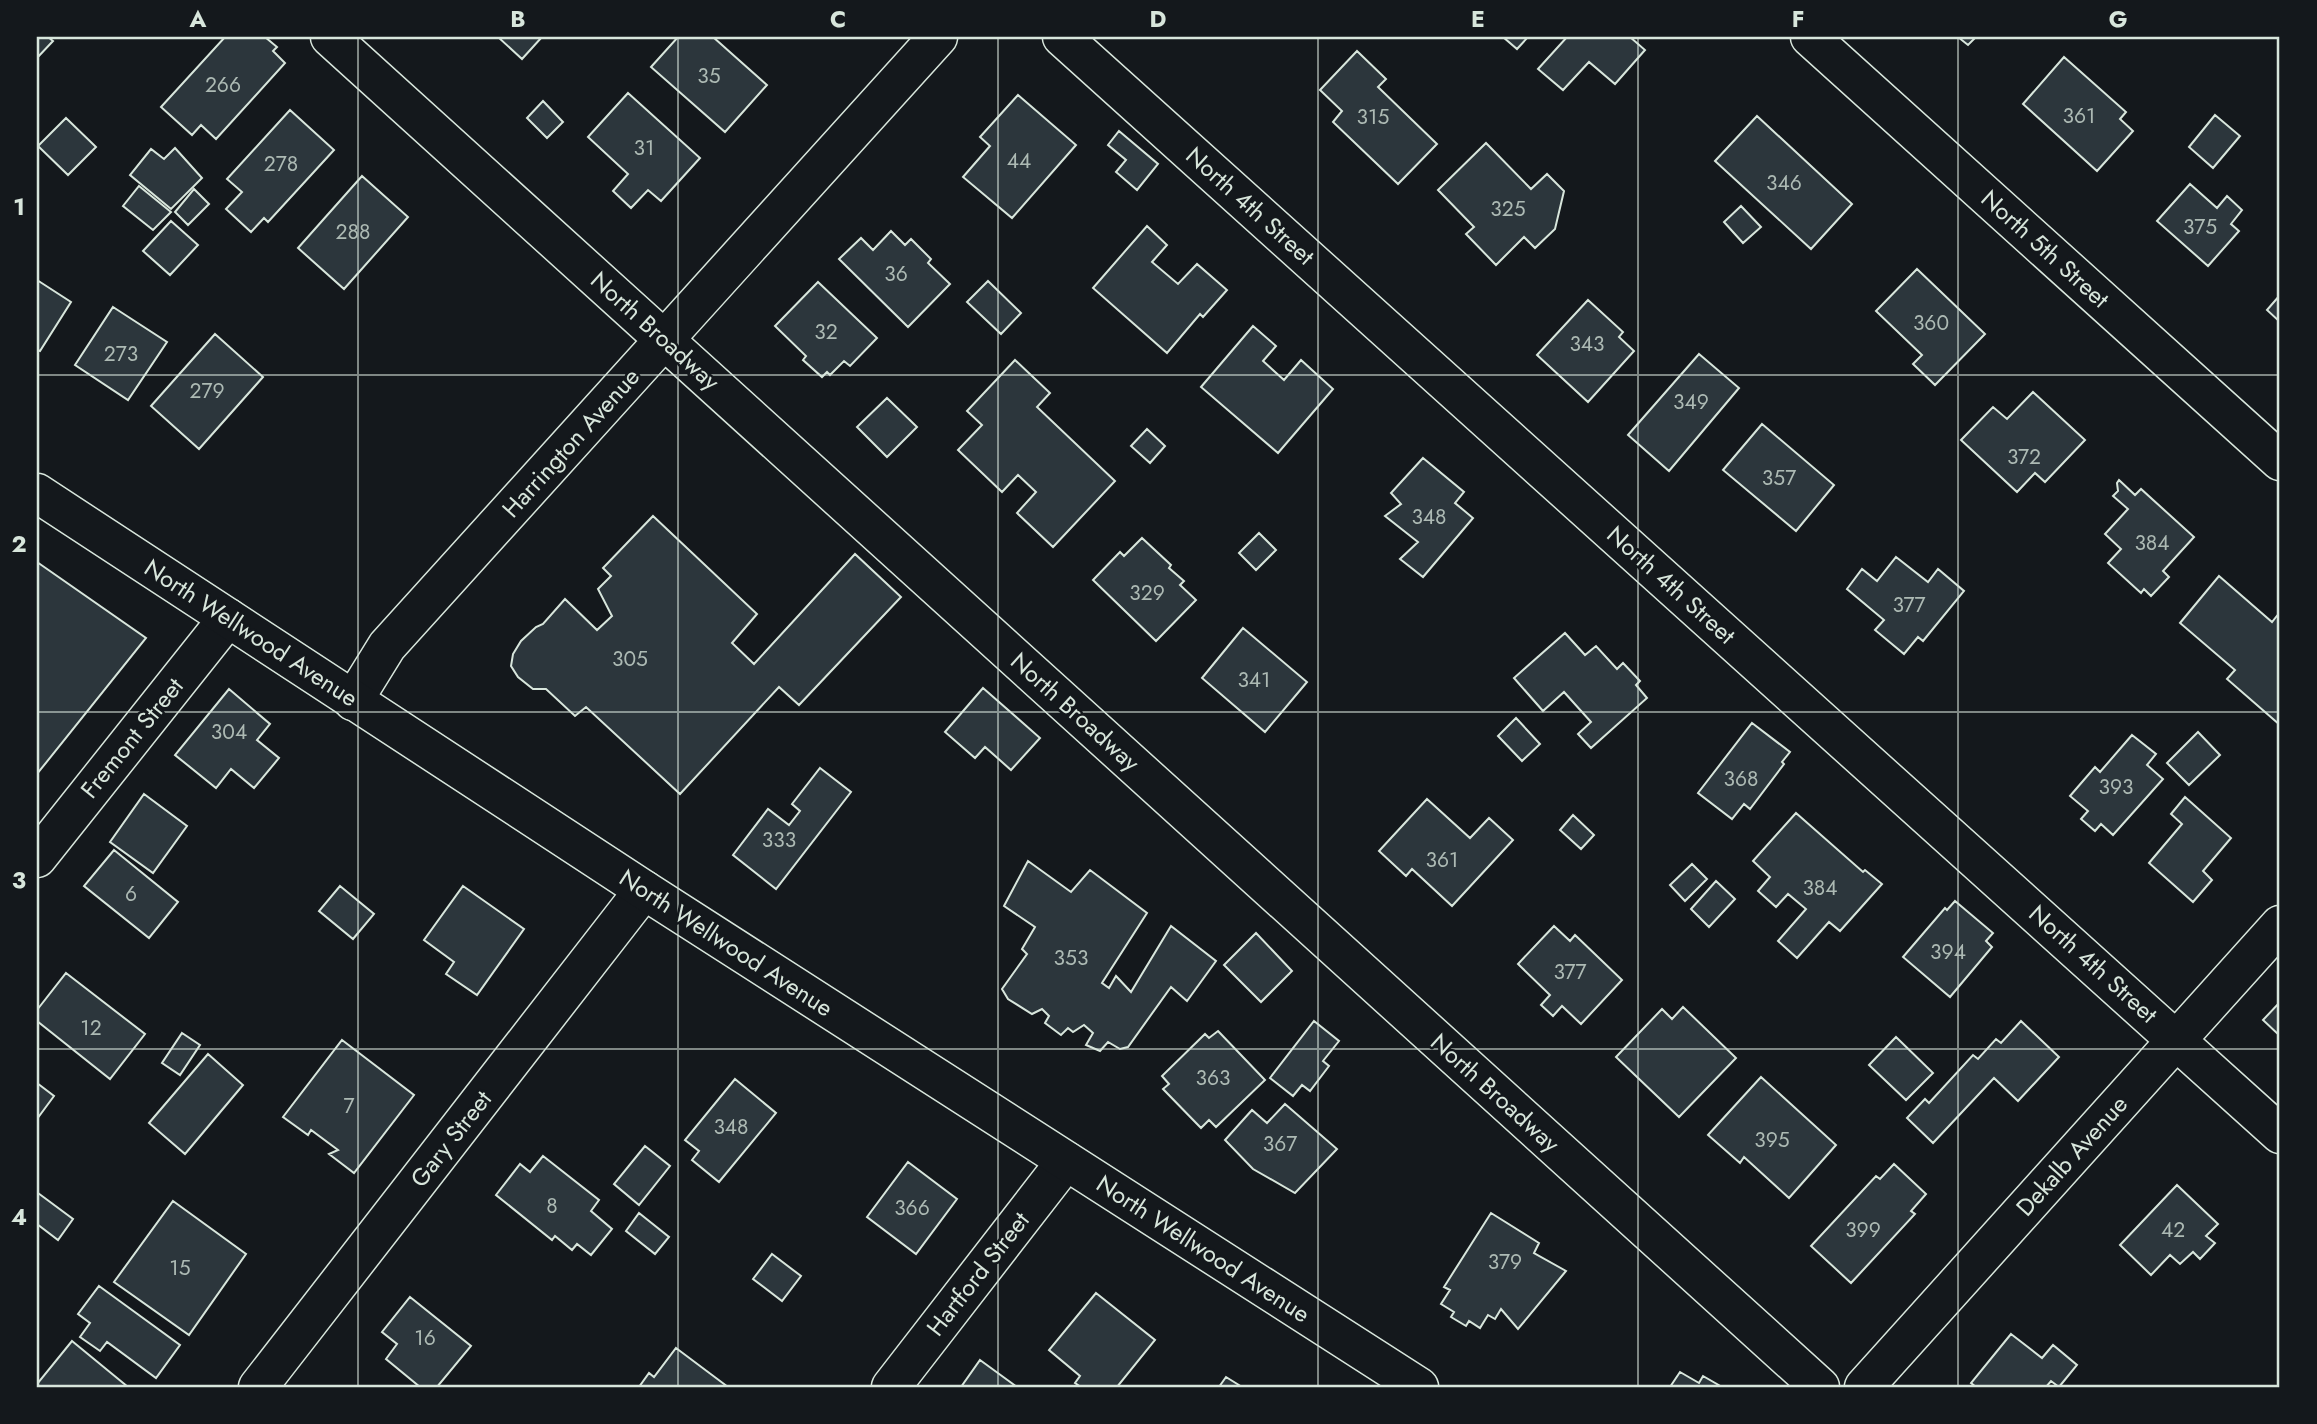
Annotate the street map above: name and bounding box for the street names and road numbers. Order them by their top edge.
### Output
street label: North 4th Street [1178,138,1323,273]
street label: North 5th Street [1973,181,2117,316]
street label: North Broadway [583,263,728,399]
street label: Harrington Avenue [494,360,648,525]
street label: North 4th Street [1599,517,1744,652]
street label: North Wellwood Avenue [138,550,365,715]
street label: North Broadway [1003,644,1148,780]
street label: Fremont Street [72,670,191,806]
street label: North Wellwood Avenue [613,860,840,1025]
street label: North 4th Street [2021,896,2166,1031]
street label: North Broadway [1423,1025,1568,1161]
street label: Gary Street [402,1083,500,1194]
street label: Dekalb Avenue [2008,1087,2135,1224]
street label: North Wellwood Avenue [1090,1166,1317,1331]
street label: Hartford Street [918,1204,1037,1343]

